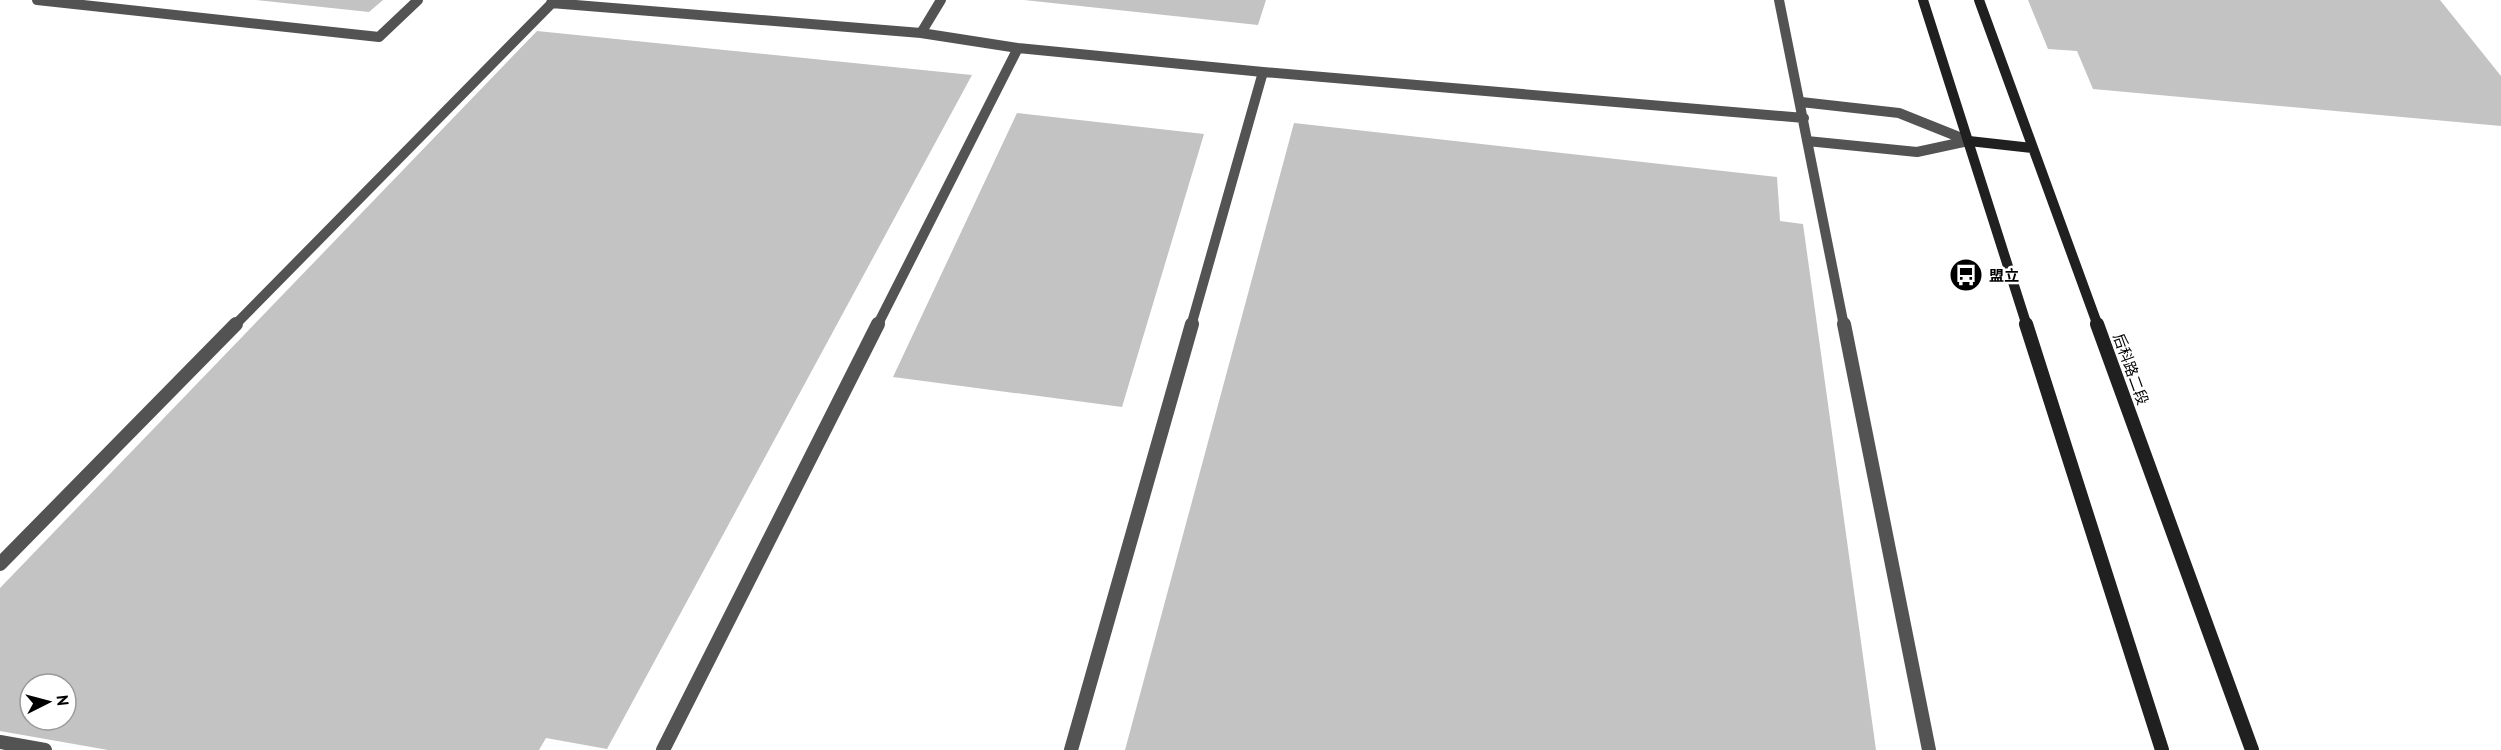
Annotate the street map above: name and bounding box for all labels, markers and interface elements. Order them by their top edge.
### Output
bus stop icon: 盟立 [1948,257,1984,293]
place label: 盟立 [1989,266,2019,285]
street label: 后科路二段 [2109,331,2153,407]
north arrow [18,672,78,732]
text: N [52,694,73,707]

